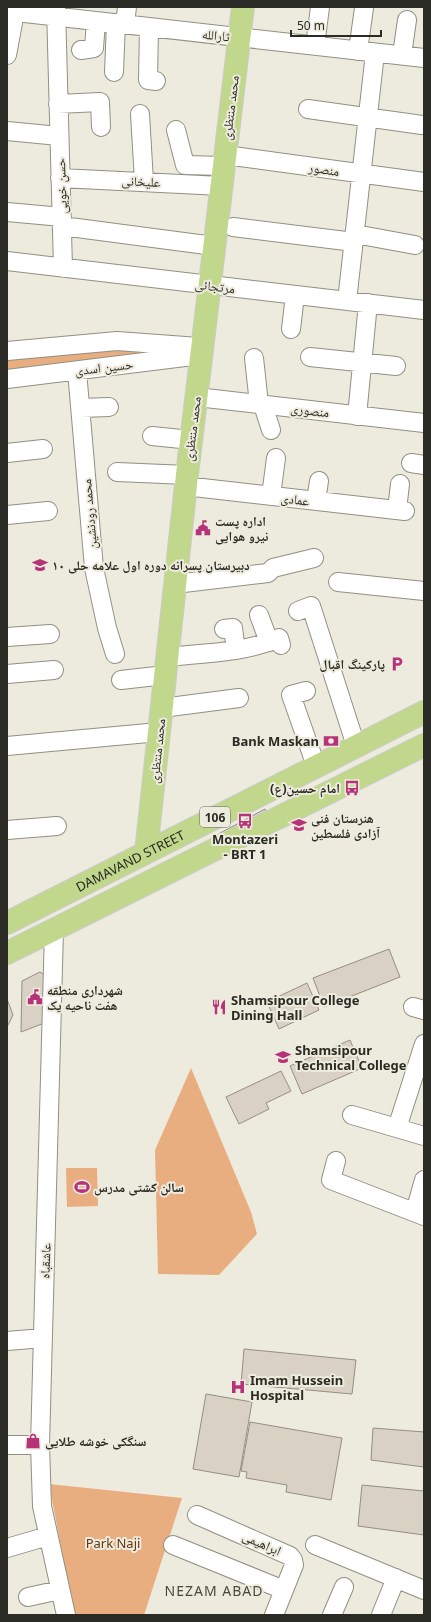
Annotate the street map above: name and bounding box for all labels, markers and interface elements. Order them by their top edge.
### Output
scale bar [291,12,381,38]
text: 50 m [297,17,325,34]
street label: ثارالله [201,25,231,45]
street label: محمد منتظری [217,74,243,142]
street label: حسن خویی [51,158,71,214]
street label: منصور [306,158,341,180]
street label: علیخانی [121,171,161,191]
street label: مرتجائی [194,275,236,297]
street label: حسین اسدی [74,355,134,379]
street label: محمد منتظری [179,395,205,463]
street label: منصوری [290,399,331,421]
street label: محمد رودنشین [77,478,101,550]
street label: عمادی [280,488,311,510]
place label: اداره پست نیرو هوایی [215,512,269,545]
public building icon: اداره پست نیرو هوایی [194,519,212,537]
school or university icon: دبیرستان پسرانه دوره اول علامه حلی ۱۰ [31,556,49,574]
place label: دبیرستان پسرانه دوره اول علامه حلی ۱۰ [52,556,250,574]
place label: پارکینگ اقبال [320,655,385,673]
parking icon: پارکینگ اقبال [388,655,406,673]
street label: محمد منتظری [145,717,169,784]
place label: Bank Maskan [232,732,319,750]
bank icon: Bank Maskan [322,732,340,750]
place label: امام حسين(ع) [270,779,340,798]
bus stop icon: امام حسين(ع) [343,779,361,797]
road number: 106 [200,807,230,827]
place label: هنرستان فنی آزادی فلسطین [311,809,380,842]
bus stop icon: Montazeri - BRT 1 [236,812,254,830]
school or university icon: هنرستان فنی آزادی فلسطین [290,816,308,834]
street label: DAMAVAND STREET [73,825,188,896]
place label: Montazeri - BRT 1 [212,830,278,863]
place label: شهرداری منطقه هفت ناحیه یک [47,981,123,1014]
public building icon: شهرداری منطقه هفت ناحیه یک [26,988,44,1006]
place label: Shamsipour College Dining Hall [231,991,360,1024]
restaurant icon: Shamsipour College Dining Hall [210,998,228,1016]
place label: Shamsipour Technical College [295,1041,407,1074]
school or university icon: Shamsipour Technical College [274,1048,292,1066]
sports icon: سالن کشتی مدرس [73,1178,91,1196]
place label: سالن کشتی مدرس [94,1178,184,1196]
street label: عاشقباه [35,1242,55,1279]
place label: Imam Hussein Hospital [250,1371,343,1404]
hospital icon: Imam Hussein Hospital [229,1378,247,1396]
shop icon: سنگکی خوشه طلایی [24,1432,42,1450]
place label: سنگکی خوشه طلایی [45,1432,146,1450]
street label: ابراهیمی [240,1527,284,1559]
park label: Park Naji [86,1534,140,1552]
district label: NEZAM ABAD [165,1581,263,1600]

